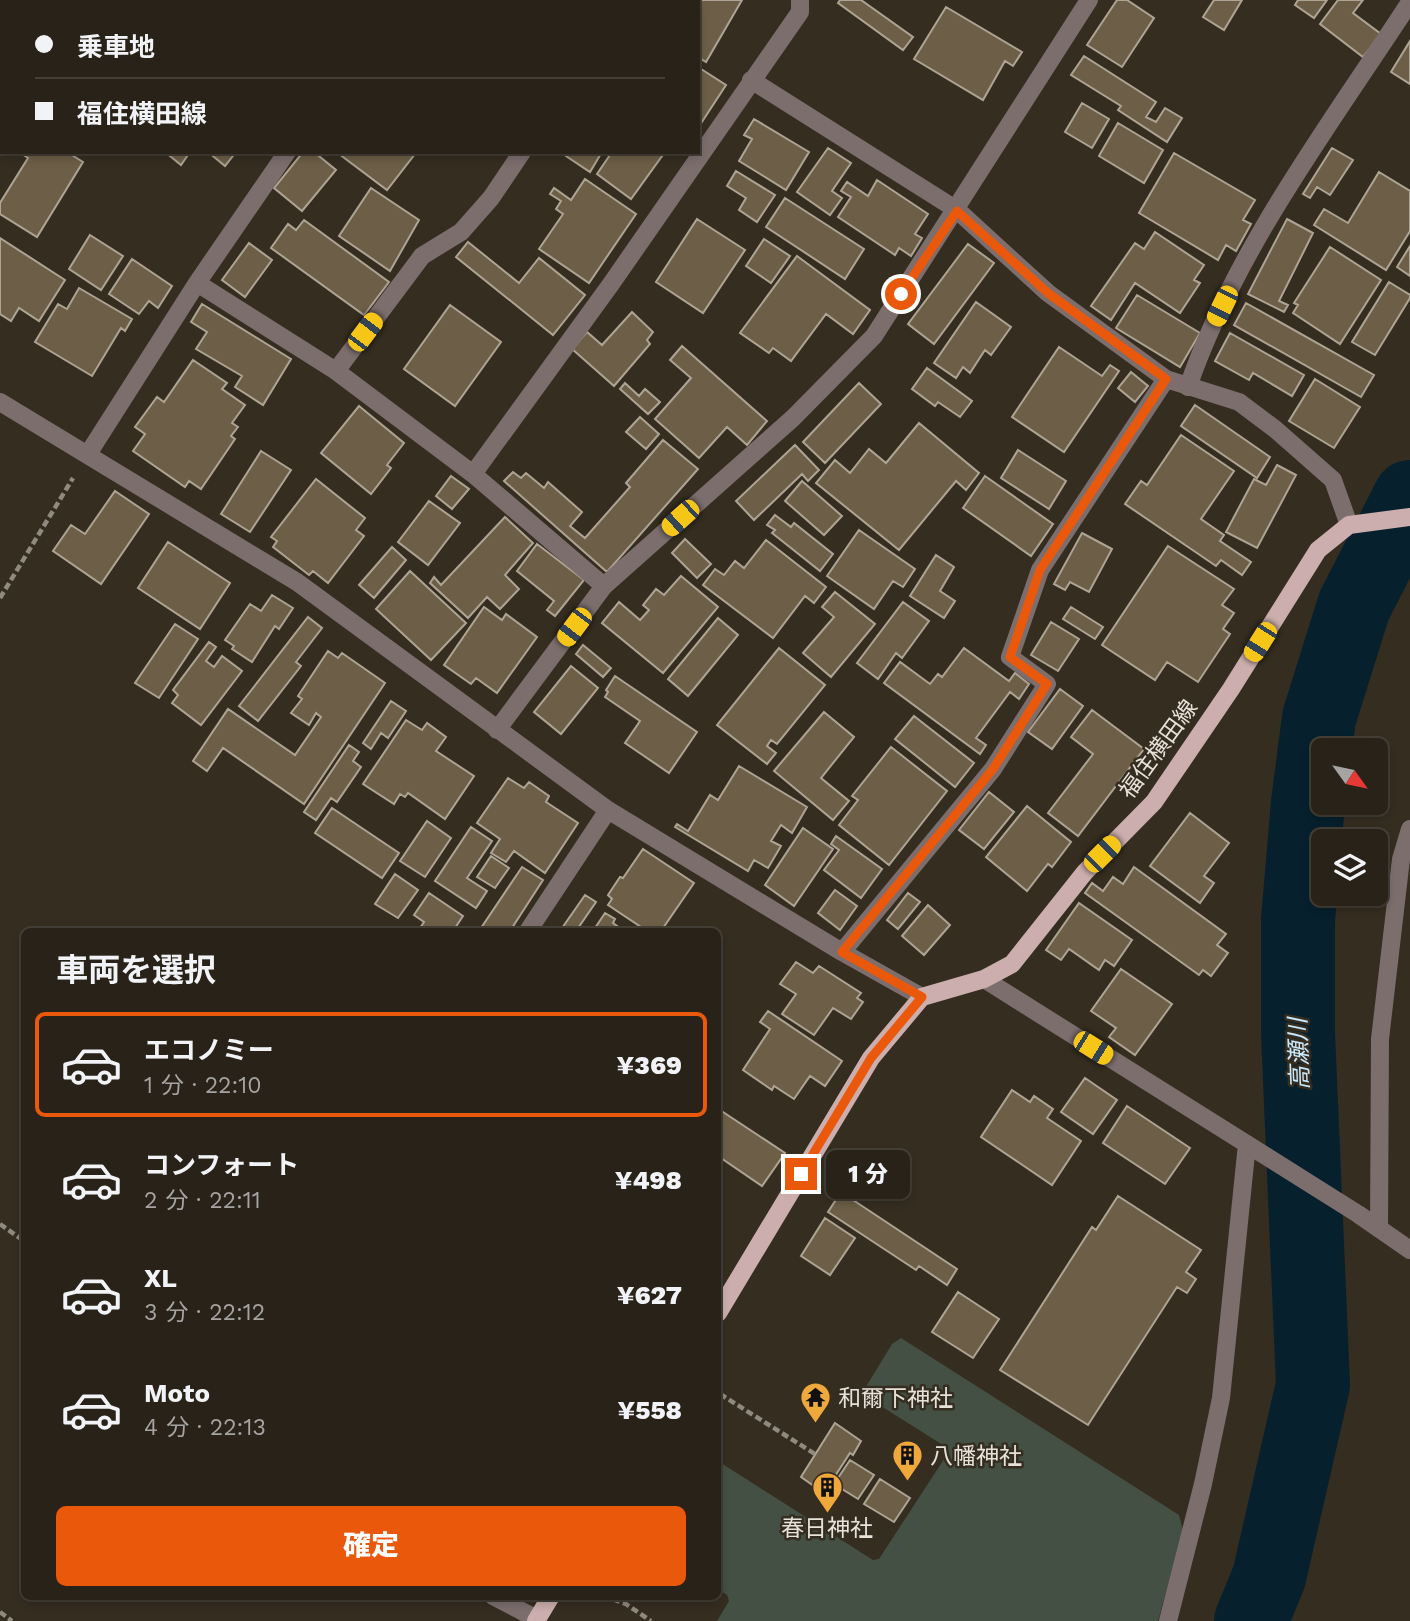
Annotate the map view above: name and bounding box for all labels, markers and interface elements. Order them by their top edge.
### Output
text: 乗車地 [77,32,155,62]
text: 福住横田線 [77,99,207,129]
route start [885,278,917,310]
car [1204,283,1241,329]
car [344,309,387,355]
car [658,496,703,540]
car [553,604,596,650]
car [1240,619,1281,665]
street label: 福住横田線 [1114,695,1203,804]
north arrow [1311,738,1388,816]
map controls [1311,738,1388,906]
button: layers [1311,829,1388,906]
car [1080,832,1125,876]
text: 車両を選択 [56,951,216,989]
water label: 高瀬川 [1284,1015,1314,1090]
car [1070,1028,1117,1068]
icon: car [60,1033,123,1096]
text: エコノミー [144,1035,274,1065]
text: ¥369 [617,1050,682,1080]
text: 1 分 · 22:10 [144,1072,262,1099]
icon: car [60,1148,123,1211]
text: コンフォート [144,1150,299,1180]
callout: 1 分 [826,1150,910,1198]
route end [785,1158,817,1190]
text: 1 分 [848,1161,888,1188]
text: ¥498 [615,1165,682,1195]
text: 2 分 · 22:11 [144,1187,261,1214]
icon: car [60,1263,123,1326]
text: XL [144,1263,177,1293]
text: ¥627 [617,1280,682,1310]
text: 3 分 · 22:12 [144,1299,265,1326]
icon: car [60,1378,123,1441]
text: Moto [144,1378,210,1408]
temple icon: 和爾下神社 [798,1381,832,1425]
place label: 和爾下神社 [838,1385,953,1412]
text: ¥558 [618,1395,682,1425]
text: 4 分 · 22:13 [144,1414,266,1441]
building icon: 八幡神社 [890,1439,924,1483]
place label: 八幡神社 [930,1443,1022,1470]
building icon: 春日神社 [810,1470,844,1514]
button: 確定 [56,1506,686,1586]
place label: 春日神社 [781,1515,873,1542]

